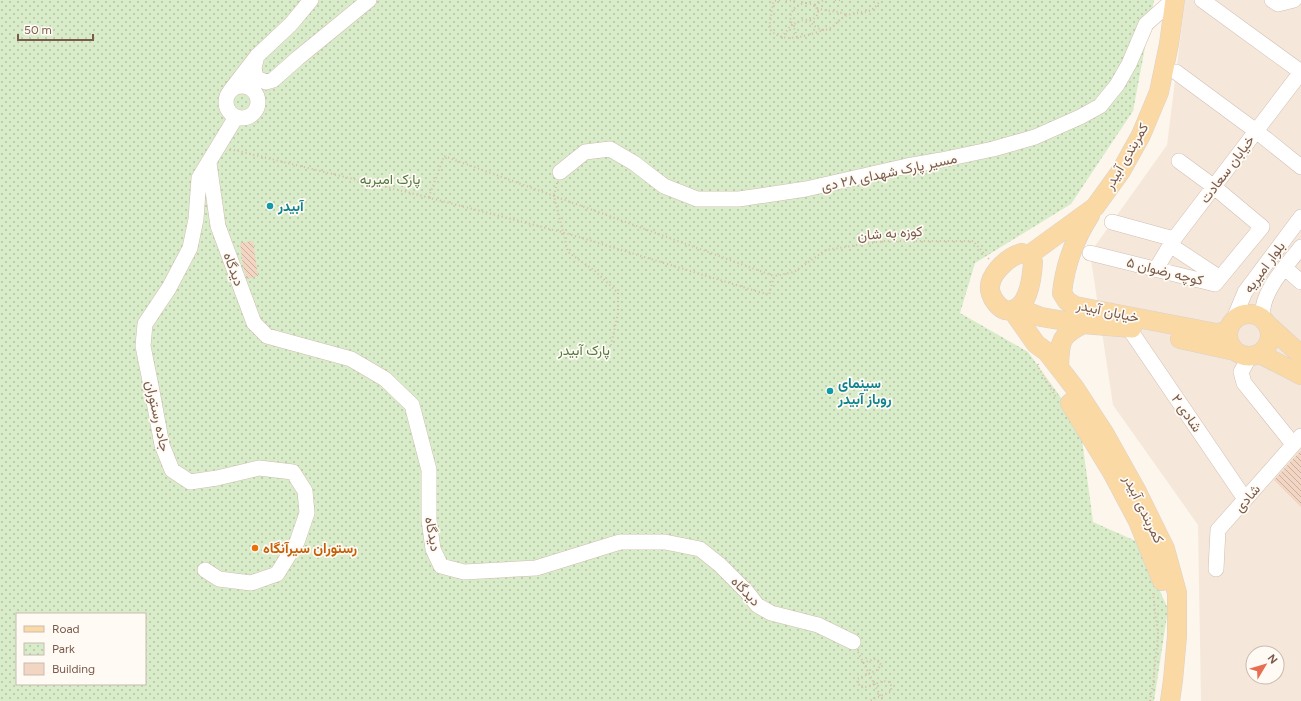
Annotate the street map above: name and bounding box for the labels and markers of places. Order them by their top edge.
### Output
place label: آبیدر [277,198,305,215]
marker: آبیدر [265,201,275,211]
place label: سینمای روباز آبیدر [837,375,892,408]
marker: سینمای روباز آبیدر [825,386,835,396]
place label: رستوران سیرآنگاه [263,540,357,557]
marker: رستوران سیرآنگاه [250,543,260,553]

